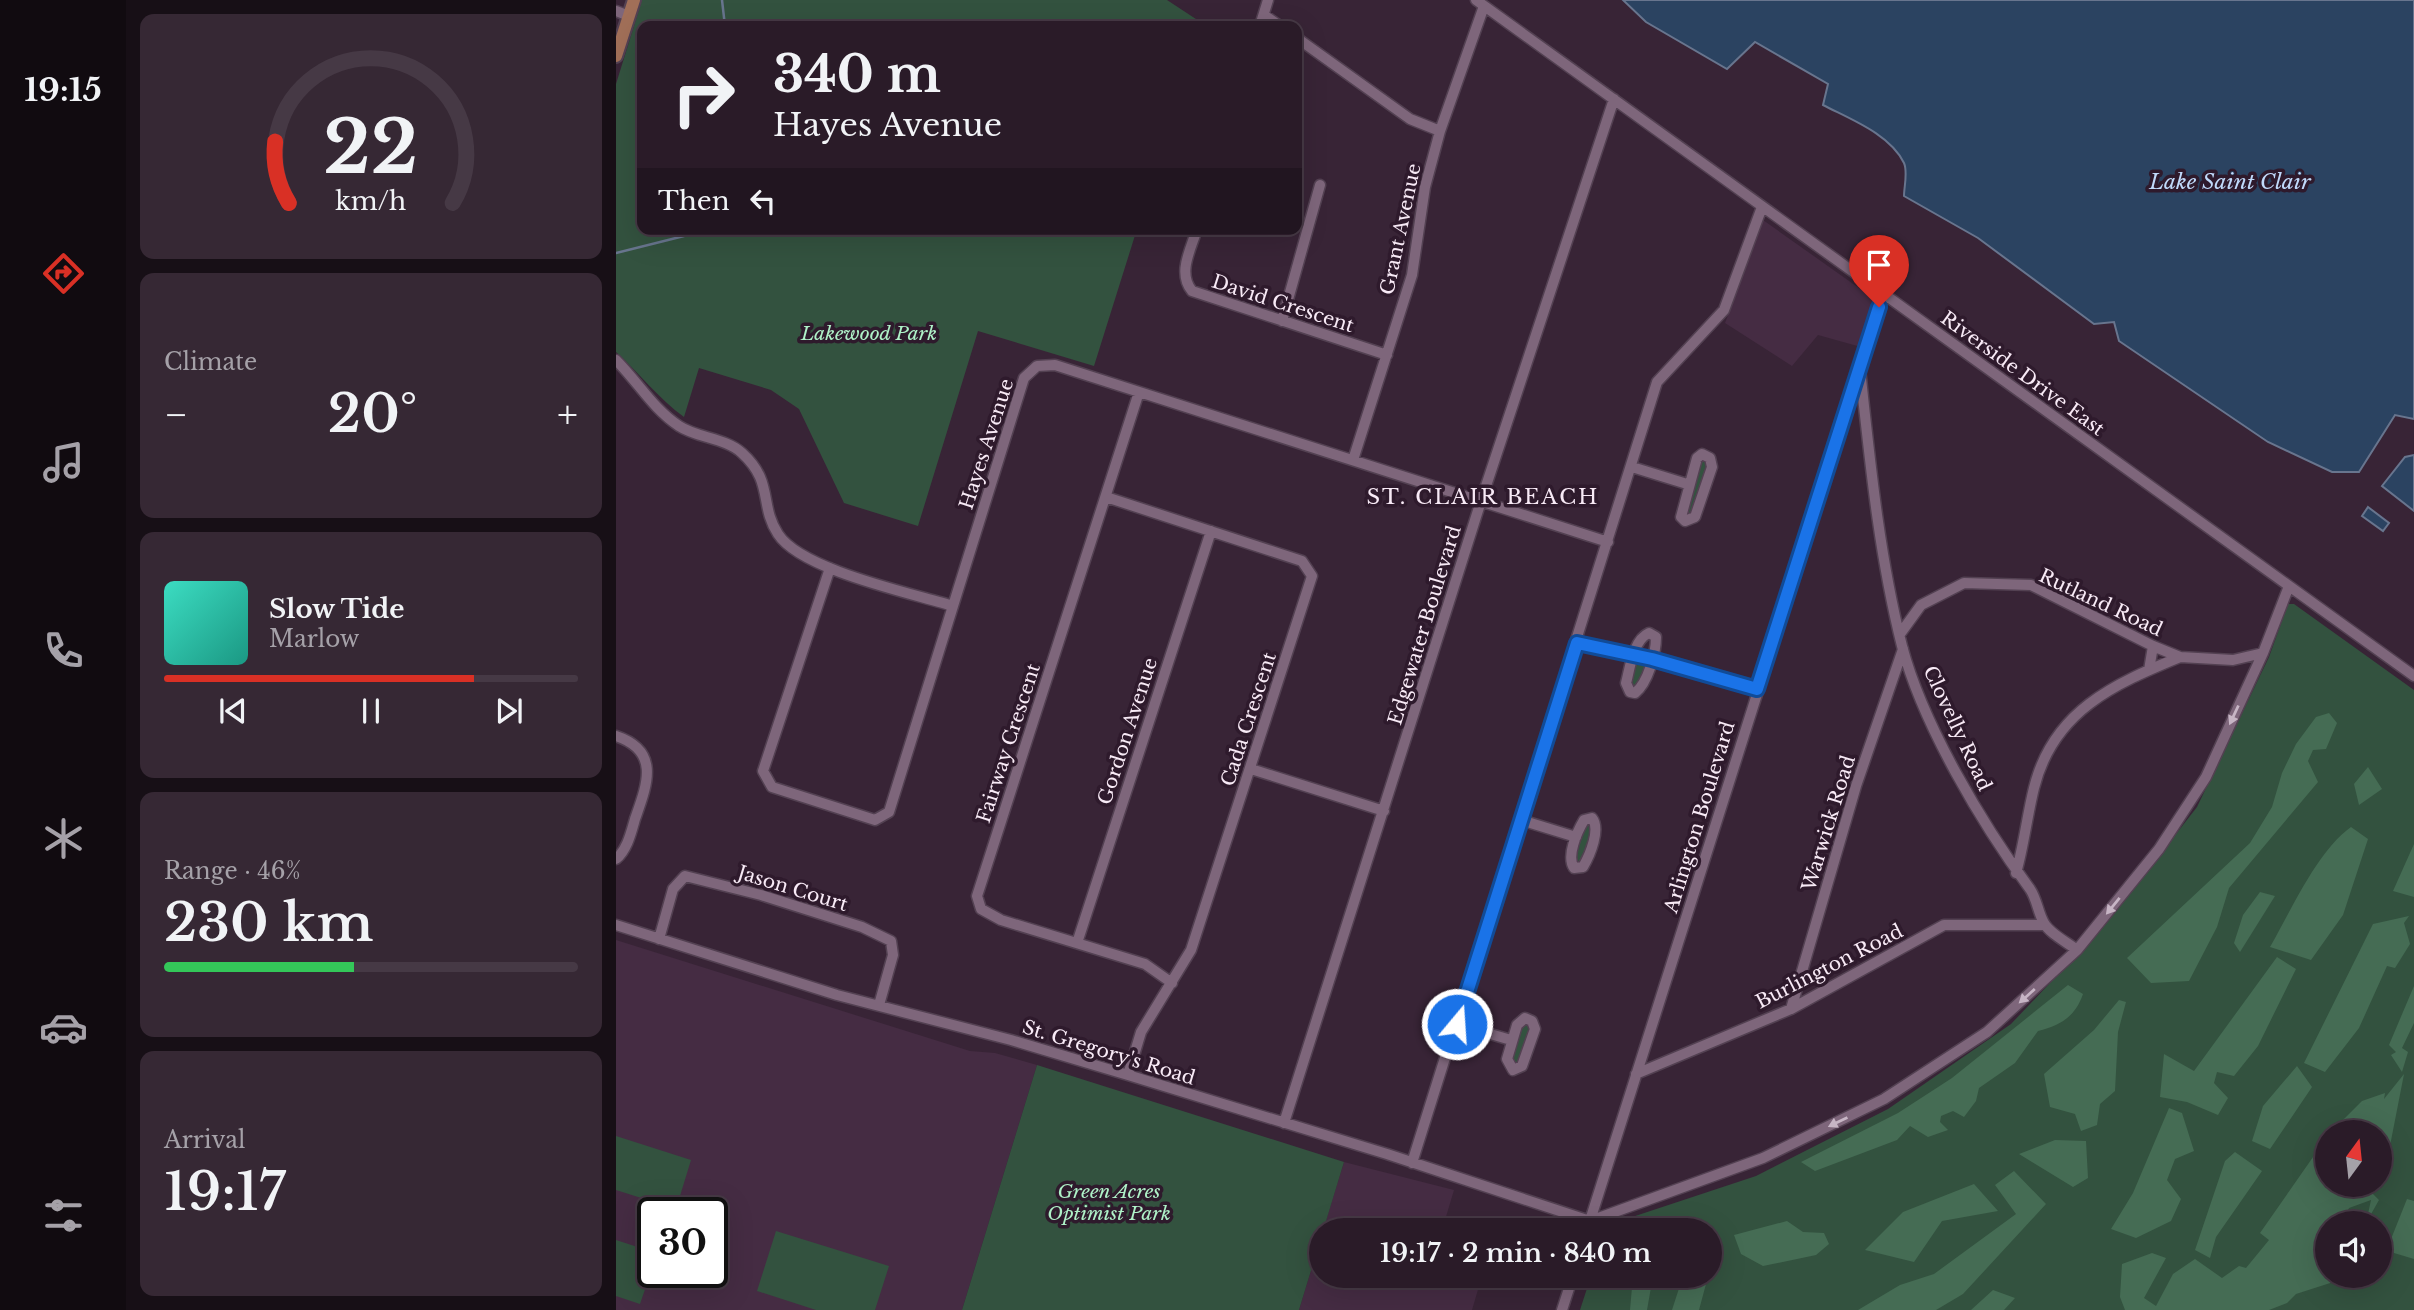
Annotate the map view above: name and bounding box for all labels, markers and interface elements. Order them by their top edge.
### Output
text: 340 m [773,44,941,105]
icon: right [658,49,749,140]
text: 19:15 [24,70,102,110]
text: 22 [324,102,418,193]
text: Hayes Avenue [773,105,1002,145]
street label: Grant Avenue [1375,161,1426,297]
water label: Lake Saint Clair [2148,169,2312,195]
icon: left [744,182,782,220]
text: km/h [336,185,406,216]
text: Then [658,185,730,217]
pin [1849,235,1909,307]
icon: arrive [1860,246,1898,284]
icon: directions [39,249,88,298]
street label: David Crescent [1209,270,1358,338]
street label: Riverside Drive East [1936,306,2110,441]
park label: Lakewood Park [800,322,937,345]
text: Climate [164,348,257,376]
street label: Hayes Avenue [955,376,1018,512]
text: 20° [328,382,417,446]
text: − [164,391,188,438]
text: + [557,391,578,438]
icon: music [39,438,88,487]
district label: ST. CLAIR BEACH [1367,484,1599,510]
street label: Edgewater Boulevard [1383,522,1466,728]
street label: Rutland Road [2035,564,2166,641]
text: Slow Tide [269,593,405,625]
text: Marlow [269,625,359,653]
icon: phone [39,626,88,675]
street label: Cada Crescent [1216,649,1281,789]
street label: Gordon Avenue [1093,655,1162,808]
street label: Fairway Crescent [972,660,1045,826]
street label: Clovelly Road [1919,662,1997,795]
icon: previous [214,692,252,730]
icon: pause [352,692,390,730]
icon: next [490,692,528,730]
one-way arrow [2229,705,2240,725]
street label: Arlington Boulevard [1659,718,1740,917]
street label: Warwick Road [1797,752,1860,895]
icon: climate [39,814,88,863]
text: Range · 46% [164,857,301,885]
street label: Jason Court [732,860,851,916]
text: 230 km [164,891,374,955]
one-way arrow [2105,897,2120,915]
street label: Burlington Road [1752,919,1907,1013]
position arrow [1420,987,1494,1061]
one-way arrow [2018,988,2035,1003]
icon: car [39,1003,88,1052]
street label: St. Gregory's Road [1020,1015,1198,1090]
one-way arrow [1828,1116,1848,1127]
north arrow [2315,1120,2392,1197]
map controls [2315,1120,2392,1288]
text: Arrival [164,1126,245,1154]
text: 19:17 [164,1160,286,1224]
park label: Green Acres Optimist Park [1047,1180,1171,1225]
icon: filters [39,1191,88,1240]
speed limit sign: 30 [637,1197,728,1288]
button: sound [2315,1211,2392,1288]
text: 19:17 · 2 min · 840 m [1380,1237,1651,1269]

